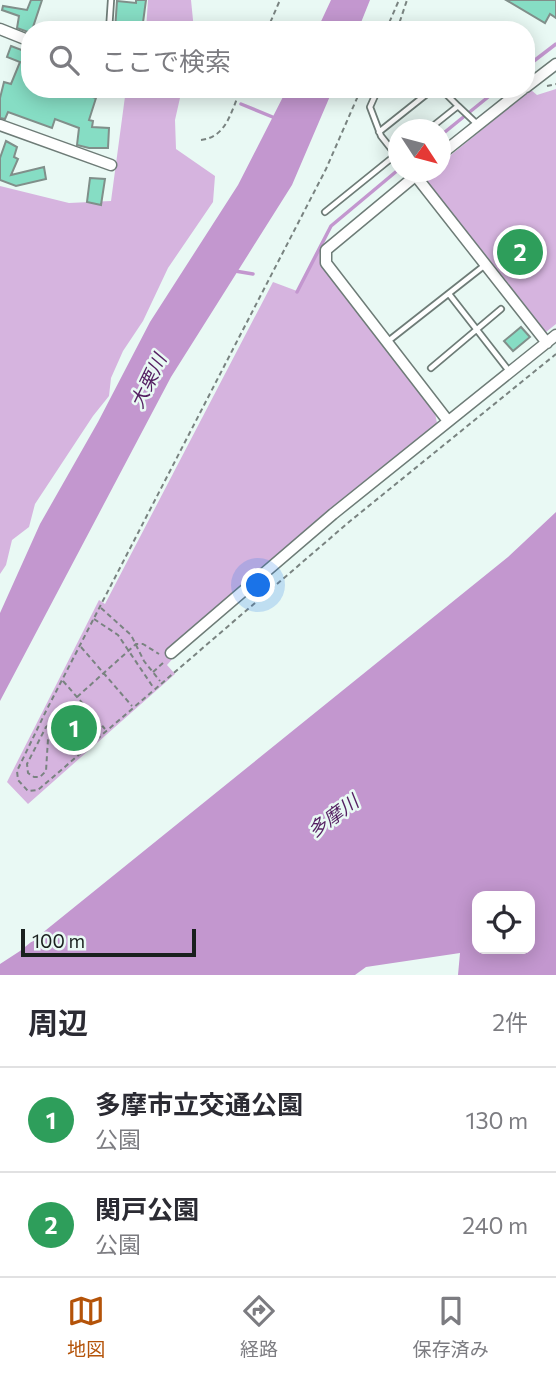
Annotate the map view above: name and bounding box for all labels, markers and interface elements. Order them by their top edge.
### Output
search box [21,21,535,98]
icon: search [45,41,83,79]
text: ここで検索 [101,45,231,76]
north arrow [388,119,451,182]
pin: 2 [497,226,543,278]
water label: 大栗川 [125,348,171,411]
your location [241,568,275,602]
pin: 1 [51,702,97,754]
water label: 多摩川 [303,788,364,842]
map controls [472,891,535,954]
button: locate [472,891,535,954]
scale bar [21,926,196,958]
text: 100 m [32,929,85,952]
text: 周辺 [28,1003,88,1040]
text: 2件 [492,1008,528,1036]
text: 多摩市立交通公園 [95,1088,303,1119]
text: 1 [46,1106,56,1134]
text: 130 m [466,1106,528,1134]
text: 公園 [95,1125,141,1153]
text: 関戸公園 [95,1193,199,1224]
text: 2 [44,1211,58,1239]
text: 240 m [462,1211,528,1239]
text: 公園 [95,1230,141,1258]
tab: 地図 [67,1292,105,1361]
tab: 経路 [240,1292,278,1361]
tab: 保存済み [413,1292,489,1361]

